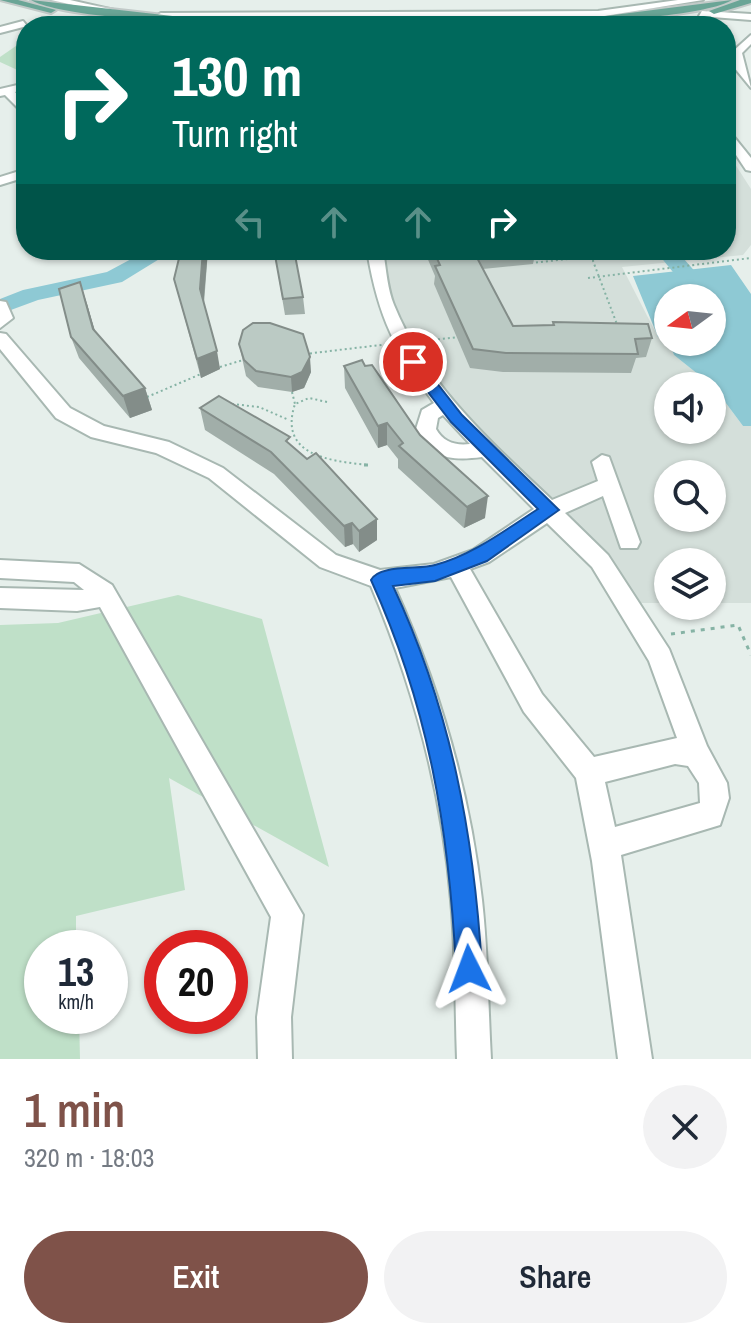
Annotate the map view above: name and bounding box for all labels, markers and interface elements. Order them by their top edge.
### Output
text: 130 m [172,38,302,113]
icon: right [40,48,144,152]
text: Turn right [172,110,297,158]
icon: left [228,200,272,244]
icon: ahead [312,200,356,244]
icon: ahead [396,200,440,244]
icon: right [480,200,524,244]
north arrow [654,284,726,356]
map controls [654,284,726,620]
pin [379,328,447,396]
icon: arrive [391,340,435,384]
button: sound [654,372,726,444]
button: search [654,460,726,532]
button: layers [654,548,726,620]
position arrow [427,927,511,1011]
speed limit sign: 20 [144,930,248,1034]
text: 13 [58,945,94,998]
text: km/h [58,988,94,1015]
text: 1 min [24,1077,125,1142]
button: close [643,1085,727,1169]
text: 320 m · 18:03 [24,1140,154,1175]
button: Exit [24,1231,368,1323]
button: Share [384,1231,727,1323]

